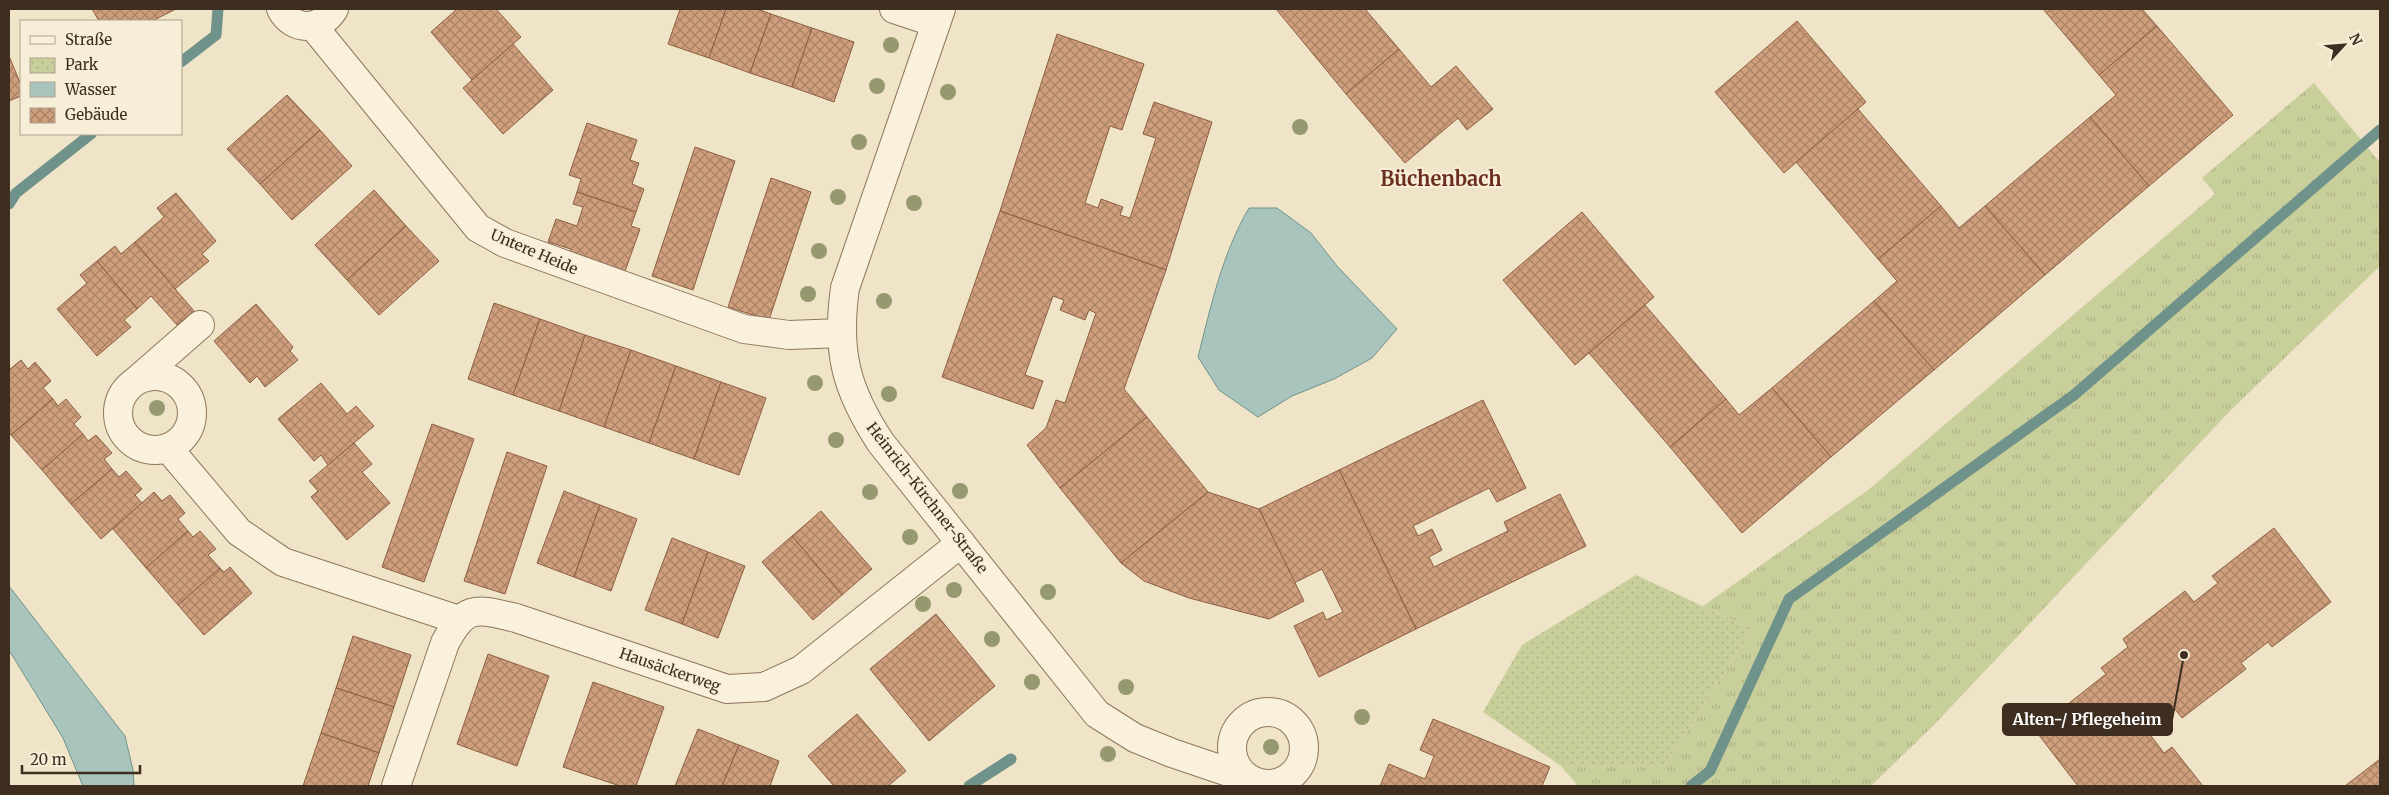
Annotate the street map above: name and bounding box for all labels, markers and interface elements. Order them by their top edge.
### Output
legend [20,20,182,135]
north arrow [2319,20,2369,70]
text: Straße [65,30,112,49]
text: N [2345,30,2366,48]
text: Park [65,55,99,74]
text: Wasser [64,80,117,99]
text: Gebäude [65,105,128,124]
district label: Büchenbach [1380,166,1502,191]
street label: Untere Heide [488,225,581,279]
street label: Heinrich-Kirchner-Straße [862,418,992,577]
street label: Hausäckerweg [617,643,723,696]
callout: Alten-/ Pflegeheim [2003,704,2172,735]
text: Alten-/ Pflegeheim [2011,709,2162,729]
scale bar [22,742,140,774]
text: 20 m [30,750,67,769]

